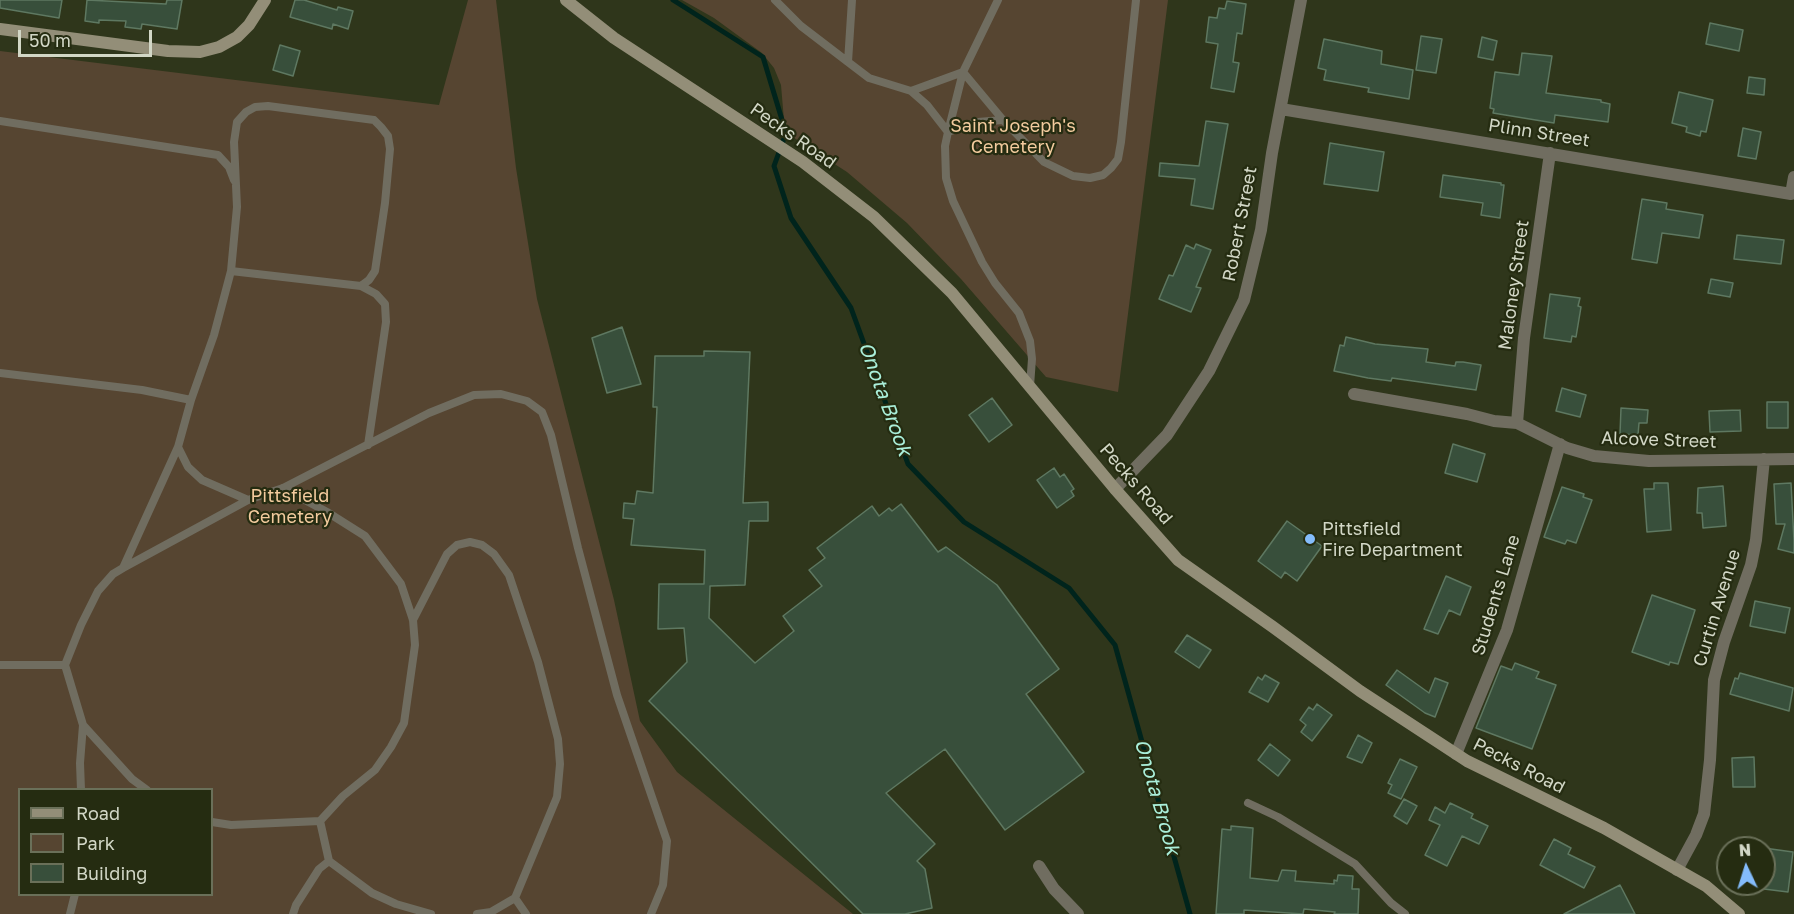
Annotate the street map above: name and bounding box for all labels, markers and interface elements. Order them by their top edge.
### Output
scale bar [21,18,154,56]
text: 50 m [29,29,71,51]
street label: Pecks Road [746,98,840,174]
street label: Plinn Street [1487,114,1591,152]
park label: Saint Joseph's Cemetery [950,115,1076,158]
street label: Robert Street [1218,165,1262,283]
street label: Maloney Street [1494,219,1534,351]
water label: Onota Brook [853,339,917,459]
street label: Alcove Street [1601,427,1717,453]
street label: Pecks Road [1095,439,1177,529]
park label: Pittsfield Cemetery [248,485,332,528]
place label: Pittsfield Fire Department [1322,518,1463,560]
marker: Pittsfield Fire Department [1303,532,1317,546]
street label: Students Lane [1467,532,1525,658]
street label: Curtin Avenue [1689,547,1745,669]
street label: Pecks Road [1469,734,1569,798]
water label: Onota Brook [1129,736,1185,858]
legend [18,788,213,896]
text: Road [76,802,120,824]
text: Park [76,832,115,854]
north arrow [1716,836,1776,896]
text: N [1738,840,1752,860]
text: Building [76,862,147,884]

